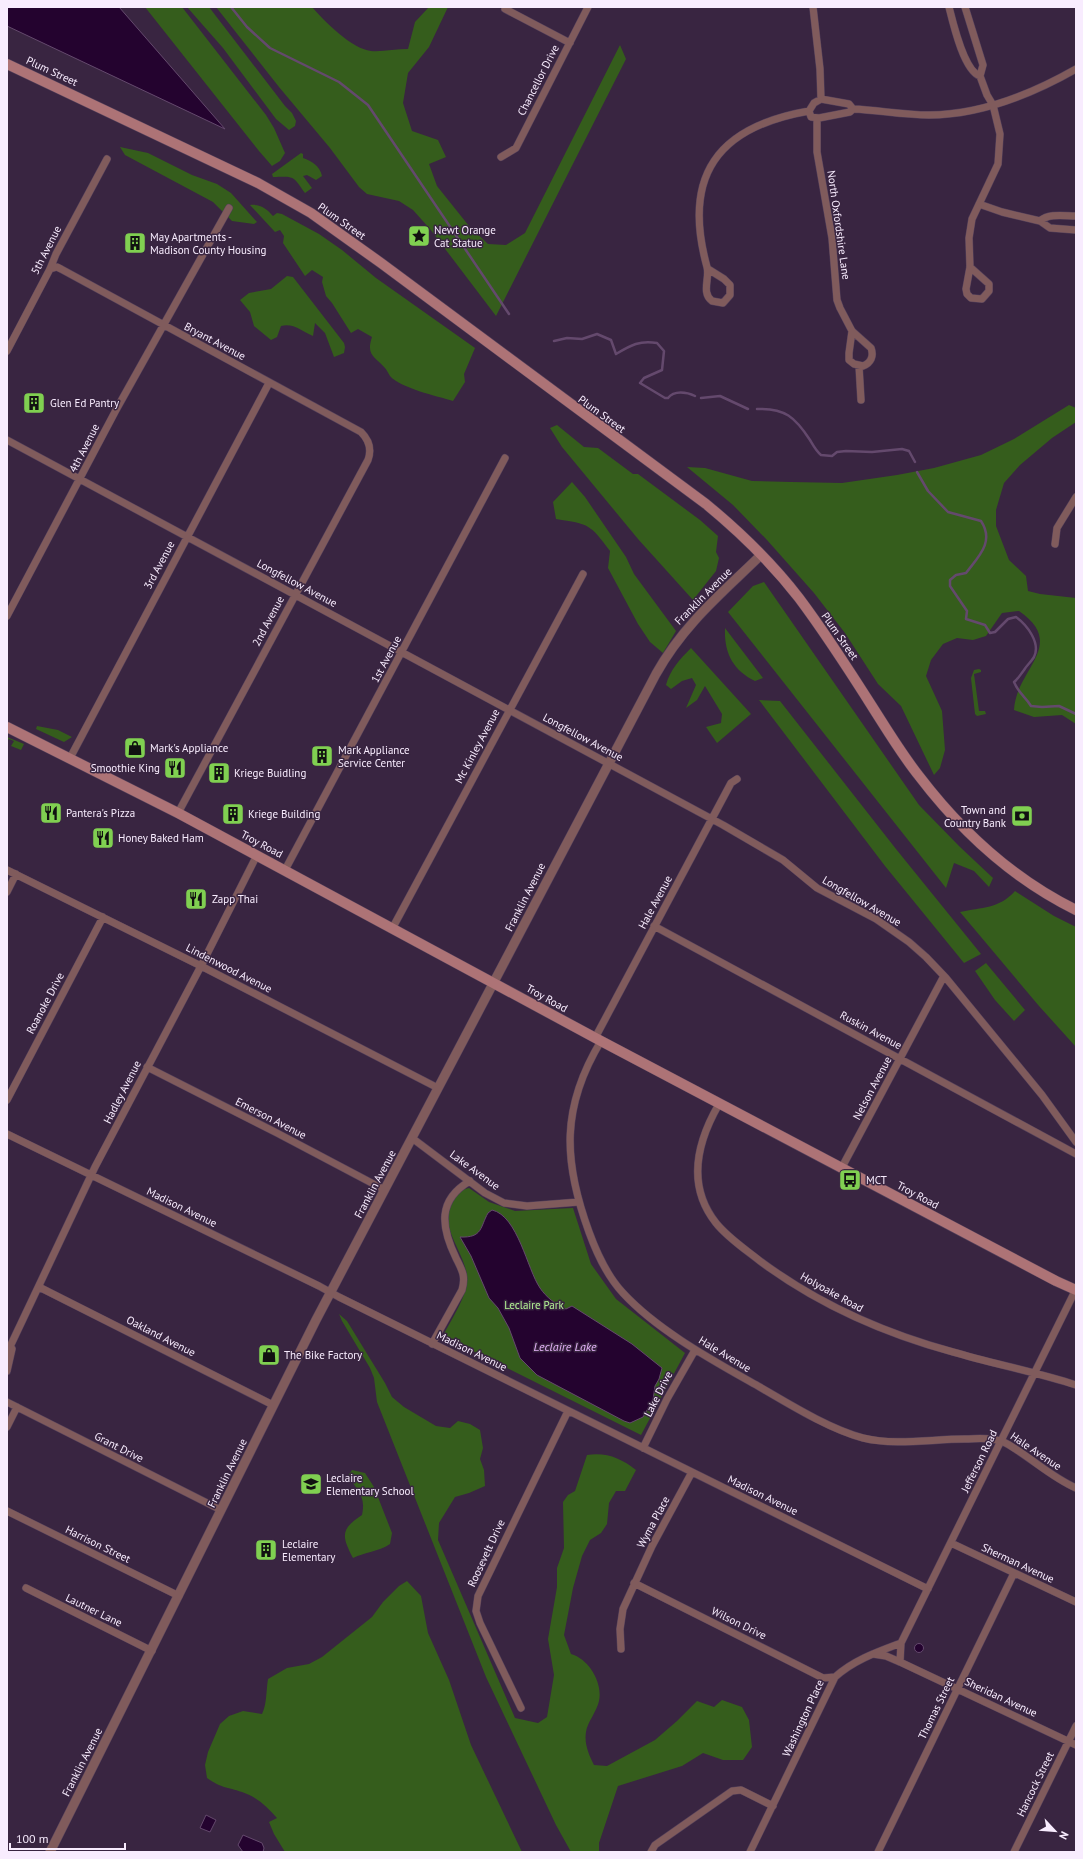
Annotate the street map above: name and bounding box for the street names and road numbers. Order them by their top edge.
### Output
street label: Chancellor Drive [514,42,562,118]
street label: Plum Street [24,53,80,89]
street label: North Oxfordshire Lane [824,169,854,281]
street label: Plum Street [315,199,369,243]
street label: 5th Avenue [28,223,64,277]
street label: Bryant Avenue [182,319,248,363]
street label: Plum Street [576,392,629,436]
street label: 4th Avenue [66,421,102,475]
street label: 3rd Avenue [140,538,178,592]
street label: Longfellow Avenue [255,556,340,610]
street label: Franklin Avenue [671,564,735,628]
street label: 2nd Avenue [249,593,287,649]
street label: Plum Street [818,609,862,663]
street label: 1st Avenue [368,633,404,685]
street label: Mc Kinley Avenue [452,706,503,786]
street label: Longfellow Avenue [541,710,626,764]
street label: Troy Road [239,827,285,861]
street label: Franklin Avenue [502,860,549,934]
street label: Hale Avenue [635,872,675,931]
street label: Longfellow Avenue [820,873,904,929]
street label: Lindenwood Avenue [184,940,275,996]
street label: Roanoke Drive [23,970,67,1036]
street label: Troy Road [524,981,570,1015]
street label: Ruskin Avenue [838,1008,905,1052]
street label: Nelson Avenue [849,1054,895,1122]
street label: Hadley Avenue [100,1058,144,1126]
street label: Emerson Avenue [233,1094,309,1142]
street label: Franklin Avenue [351,1147,399,1221]
street label: Lake Avenue [447,1147,503,1193]
street label: Troy Road [895,1178,941,1212]
street label: Madison Avenue [145,1184,220,1230]
street label: Holyoake Road [798,1269,866,1315]
street label: Oakland Avenue [124,1313,198,1360]
street label: Madison Avenue [435,1328,510,1374]
street label: Hale Avenue [696,1333,754,1375]
street label: Lake Drive [641,1369,676,1419]
street label: Jefferson Road [957,1427,1000,1495]
street label: Grant Drive [92,1429,146,1466]
street label: Hale Avenue [1008,1429,1065,1473]
street label: Franklin Avenue [204,1436,250,1510]
street label: Madison Avenue [726,1472,801,1518]
street label: Wyma Place [634,1493,673,1550]
street label: Roosevelt Drive [464,1517,508,1589]
street label: Harrison Street [63,1522,133,1566]
street label: Sherman Avenue [979,1540,1057,1586]
street label: Lautner Lane [63,1590,125,1630]
street label: Wilson Drive [709,1604,769,1642]
street label: Thomas Street [915,1674,957,1742]
street label: Sheridan Avenue [962,1674,1040,1720]
street label: Washington Place [779,1677,827,1759]
street label: Franklin Avenue [59,1725,106,1799]
street label: Hancock Street [1013,1749,1057,1819]

